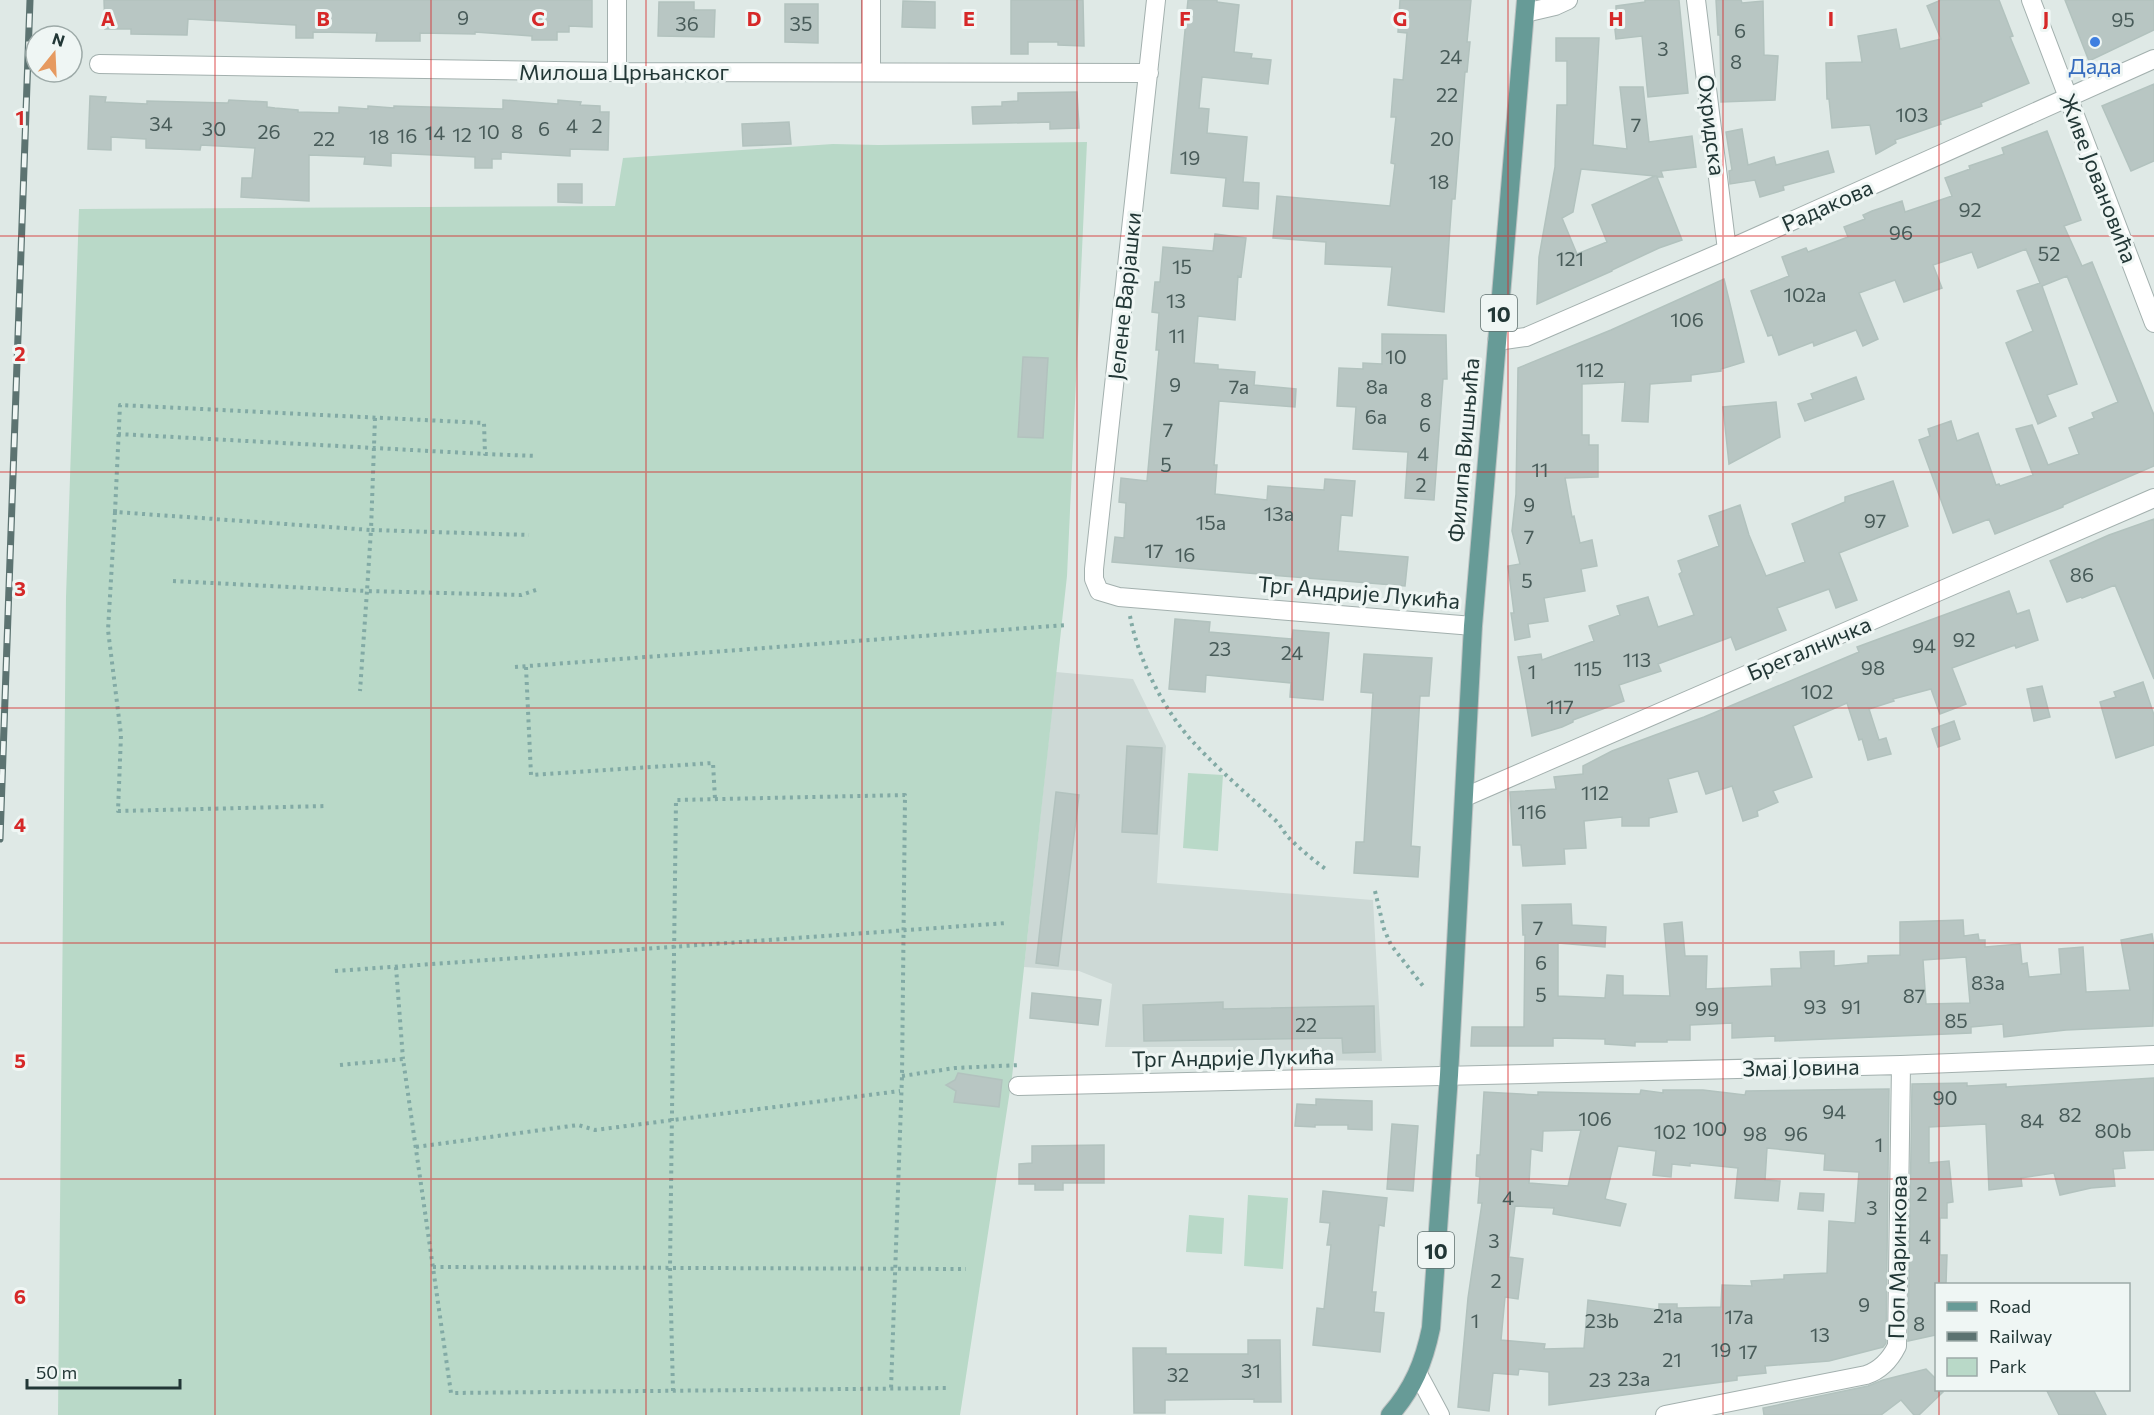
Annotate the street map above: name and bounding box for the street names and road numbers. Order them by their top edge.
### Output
street label: Милоша Црњанског [519,58,730,85]
street label: Охридска [1692,73,1732,177]
street label: Живе Јовановића [2054,89,2144,267]
street label: Радакова [1777,173,1877,237]
street label: Јелене Варјашки [1102,211,1146,381]
road number: 10 [1481,295,1517,331]
street label: Филипа Вишњића [1441,357,1485,543]
street label: Трг Андрије Лукића [1257,570,1461,614]
street label: Брегалничка [1743,610,1875,686]
street label: Трг Андрије Лукића [1131,1042,1335,1072]
street label: Змај Јовина [1742,1052,1860,1082]
street label: Поп Маринкова [1882,1175,1912,1339]
road number: 10 [1418,1232,1454,1268]

